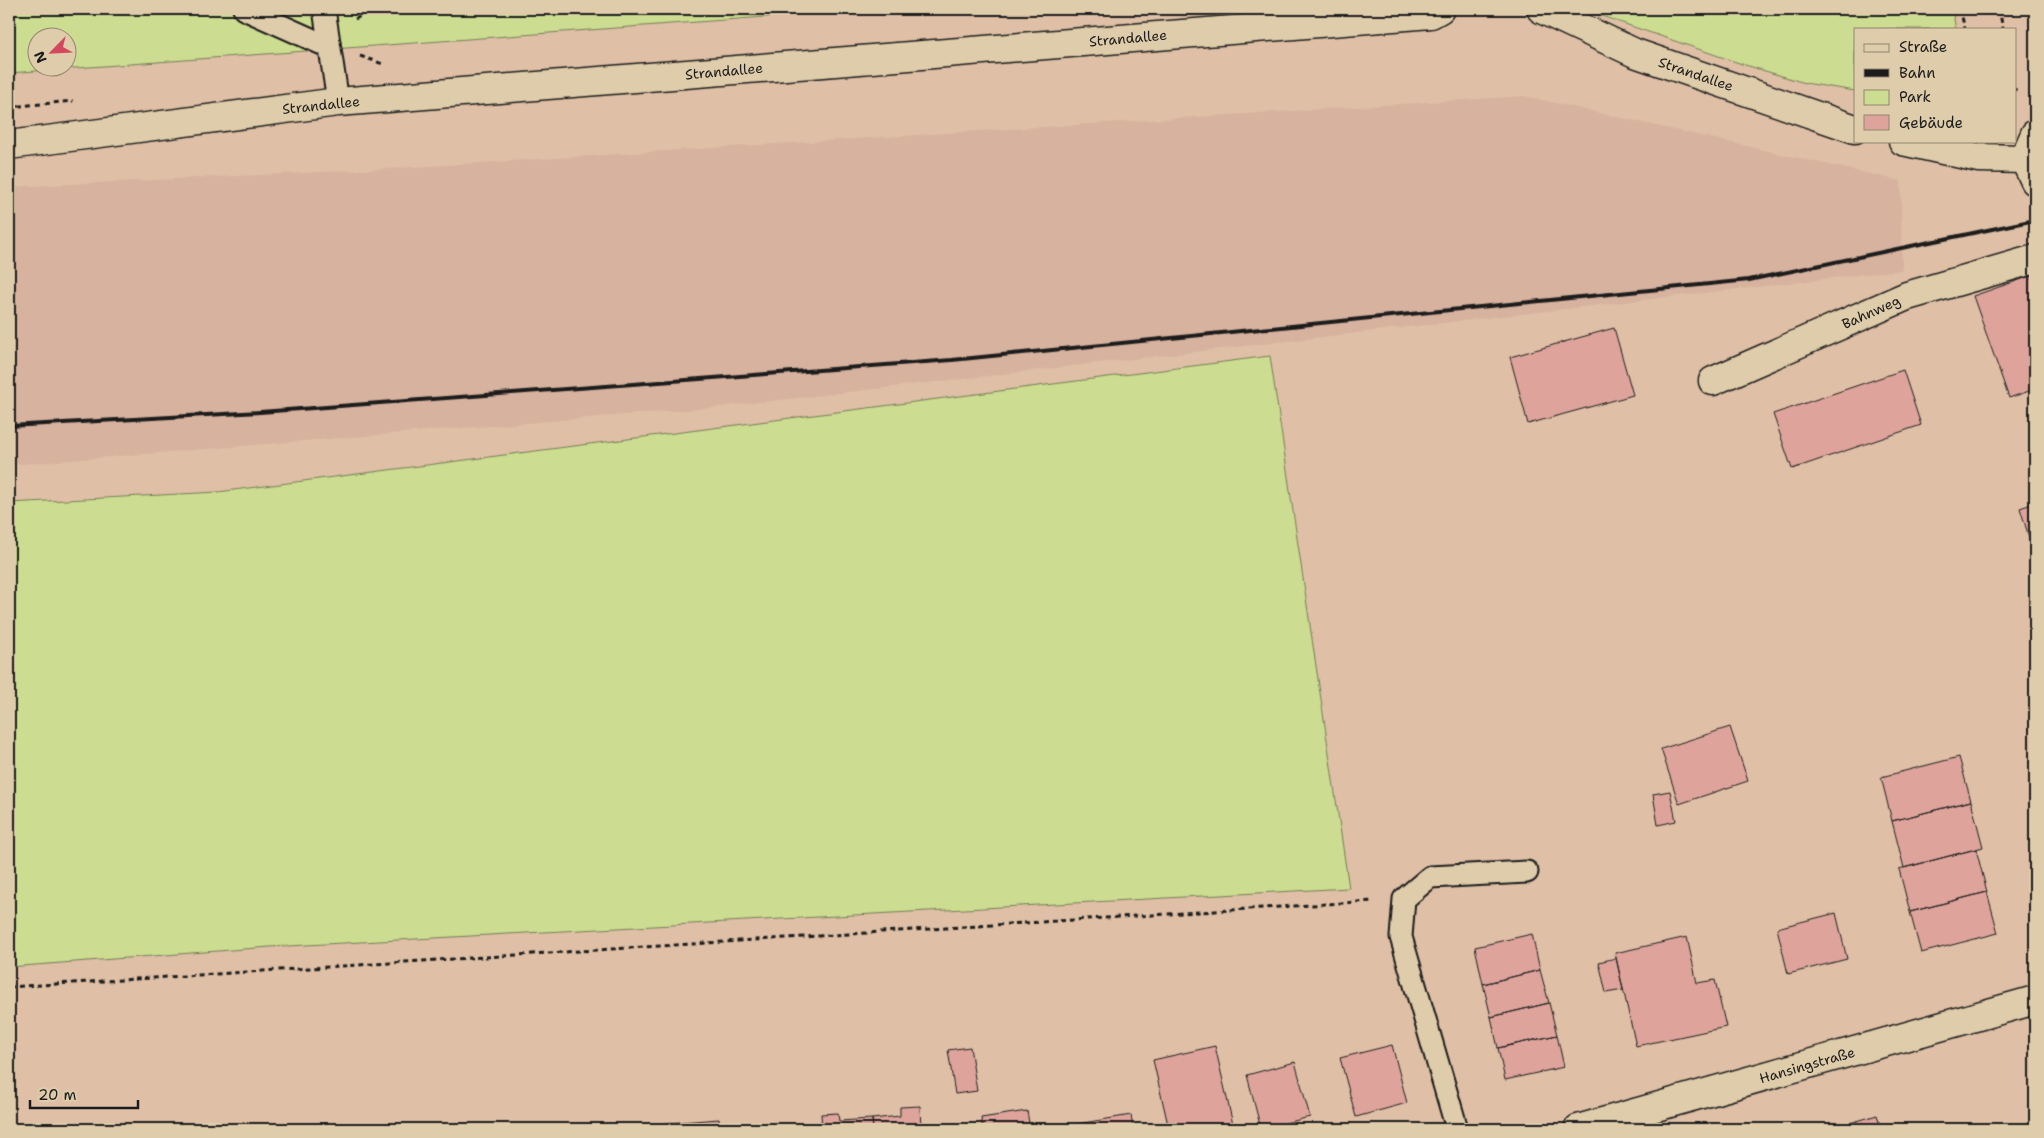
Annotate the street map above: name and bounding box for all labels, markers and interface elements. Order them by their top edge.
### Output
street label: Strandallee [1088,26,1168,50]
north arrow [28,28,78,78]
legend [1854,28,2016,142]
text: Straße [1899,37,1947,57]
text: N [30,49,51,66]
street label: Strandallee [1656,53,1736,95]
street label: Strandallee [684,59,764,83]
text: Bahn [1899,63,1935,83]
text: Park [1899,87,1931,107]
street label: Strandallee [281,92,361,118]
text: Gebäude [1899,113,1963,133]
street label: Bahnweg [1839,291,1903,333]
street label: Hansingstraße [1757,1043,1857,1087]
scale bar [30,1078,138,1110]
text: 20 m [38,1085,77,1105]

